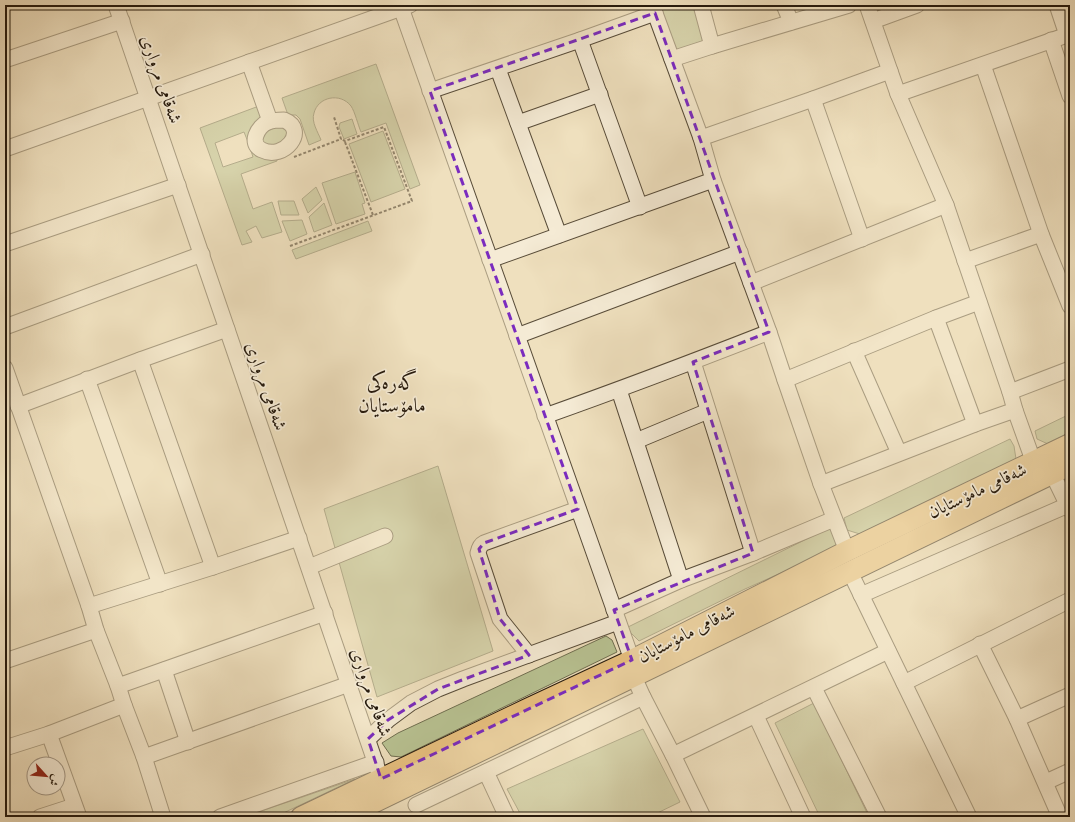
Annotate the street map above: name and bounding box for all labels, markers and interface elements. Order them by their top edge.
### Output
street label: شەقامی مرواری [134,32,188,127]
street label: شەقامی مرواری [239,339,293,434]
district label: گەرەکی مامۆستایان [358,368,426,418]
street label: شەقامی مامۆستایان [924,457,1030,523]
street label: شەقامی مامۆستایان [633,599,739,667]
street label: شەقامی مرواری [344,645,398,740]
north arrow [26,756,66,796]
text: ش [46,772,64,789]

